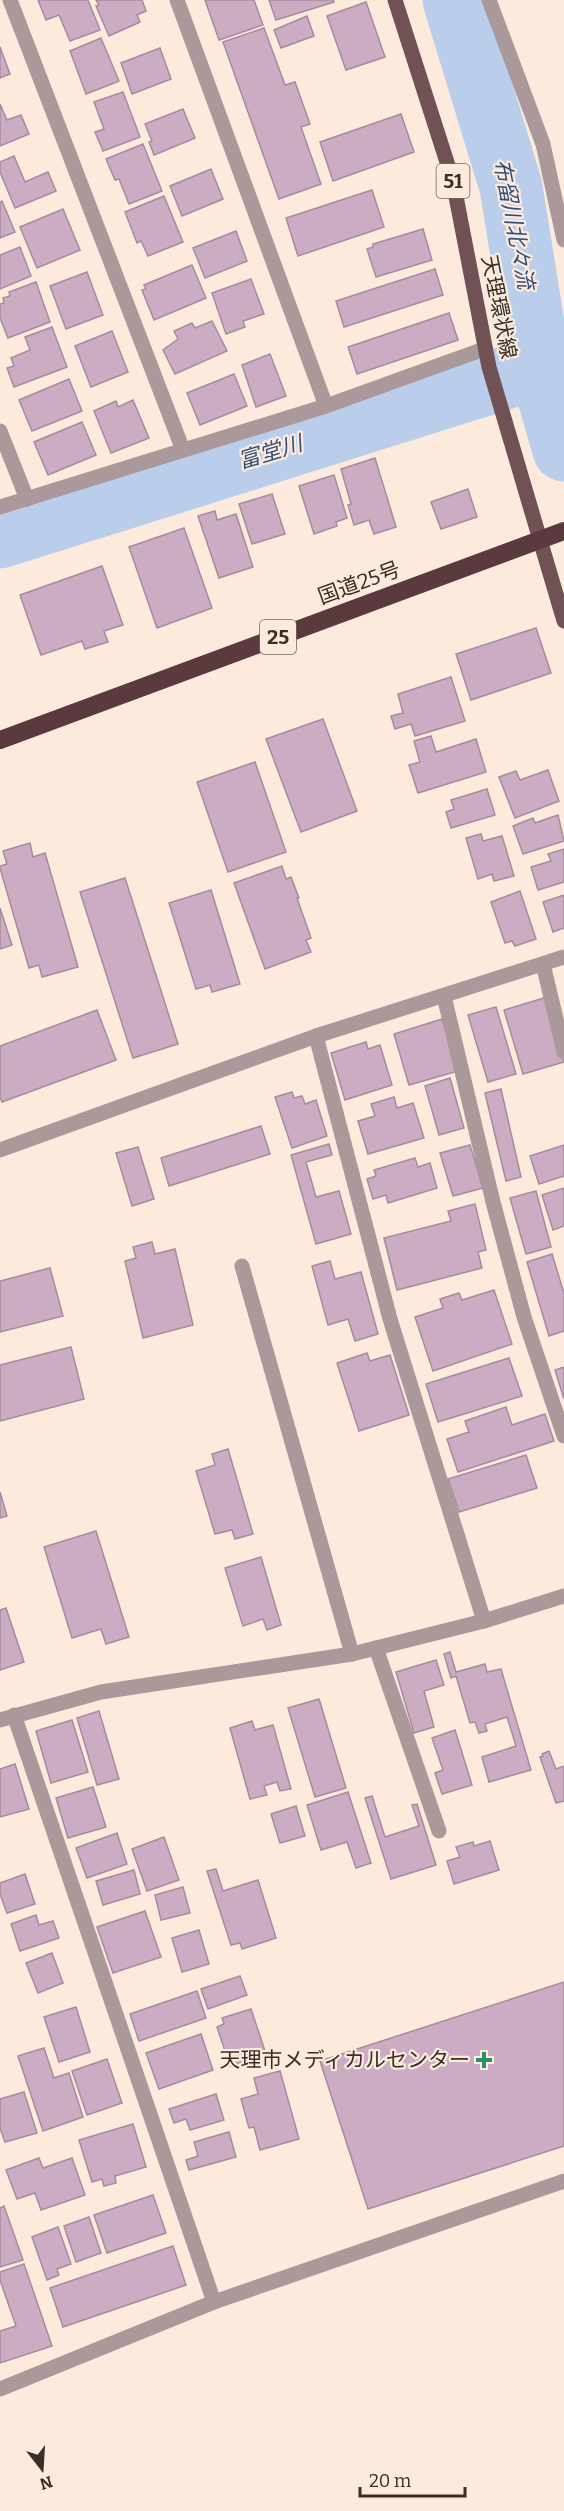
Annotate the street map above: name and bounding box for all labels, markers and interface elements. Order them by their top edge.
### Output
water label: 布留川北々流 [488,157,540,294]
road number: 51 [436,164,470,198]
street label: 天理環状線 [476,253,522,361]
water label: 富堂川 [234,429,307,475]
street label: 国道25号 [314,556,404,610]
road number: 25 [260,620,296,654]
place label: 天理市メディカルセンター [219,2047,470,2073]
marker: 天理市メディカルセンター [475,2051,493,2069]
north arrow [12,2439,72,2499]
scale bar [360,2460,465,2498]
text: 20 m [369,2470,411,2492]
text: N [38,2472,55,2494]

